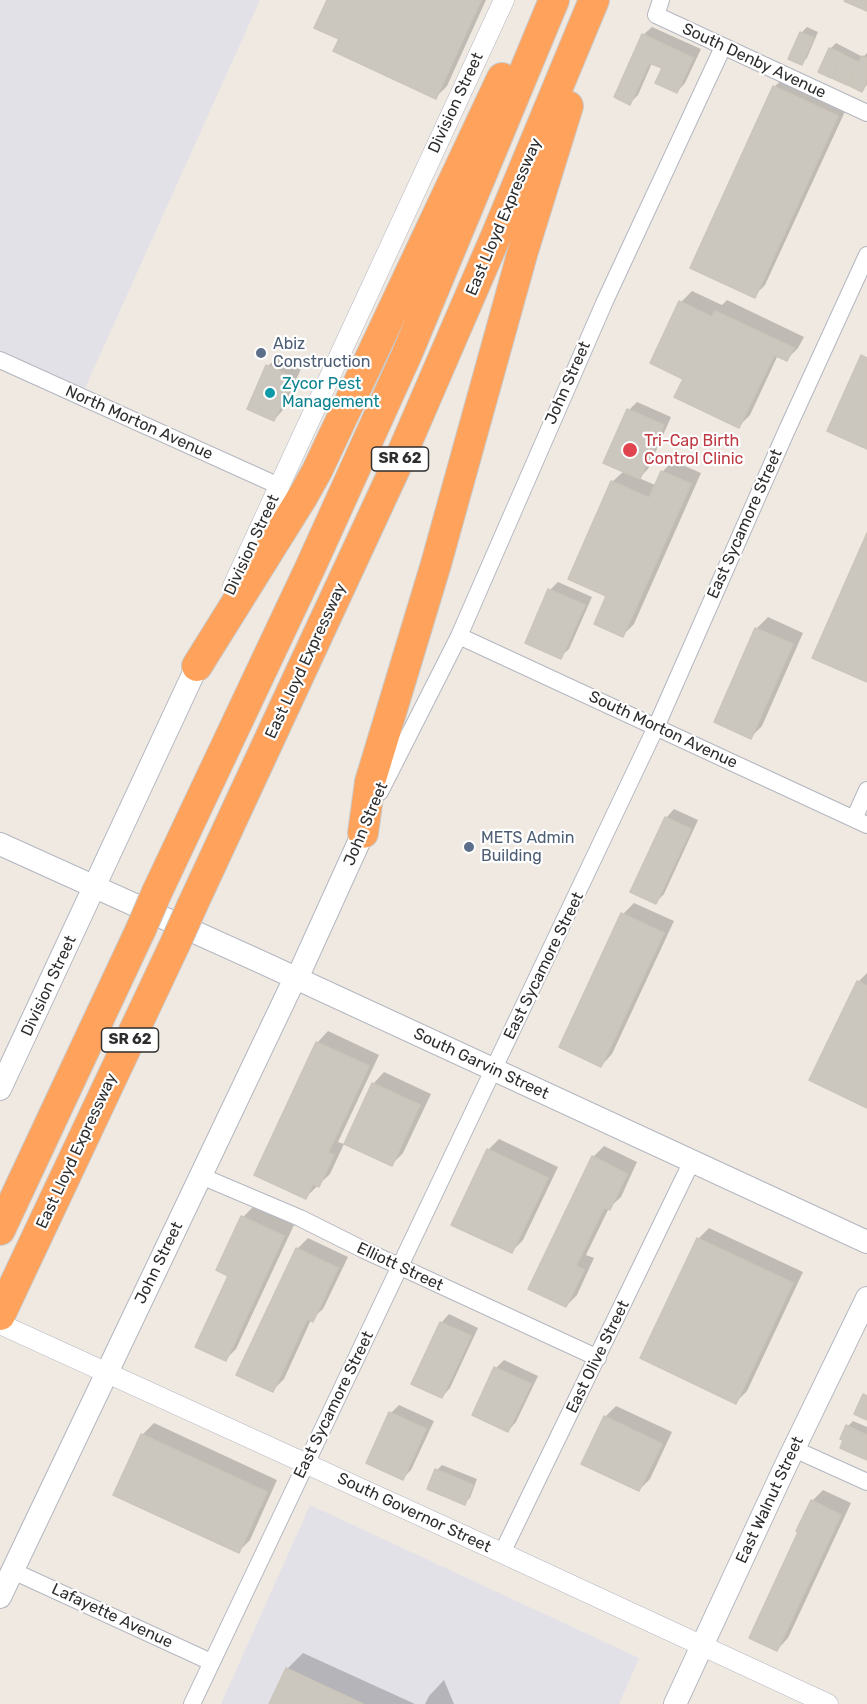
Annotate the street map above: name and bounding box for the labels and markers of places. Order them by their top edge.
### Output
place label: Abiz Construction [273,334,370,372]
marker: Abiz Construction [254,346,268,360]
place label: Zycor Pest Management [282,374,380,412]
marker: Zycor Pest Management [263,386,277,400]
place label: Tri-Cap Birth Control Clinic [644,431,743,469]
marker: Tri-Cap Birth Control Clinic [621,441,639,459]
place label: METS Admin Building [481,828,574,866]
marker: METS Admin Building [462,840,476,854]

